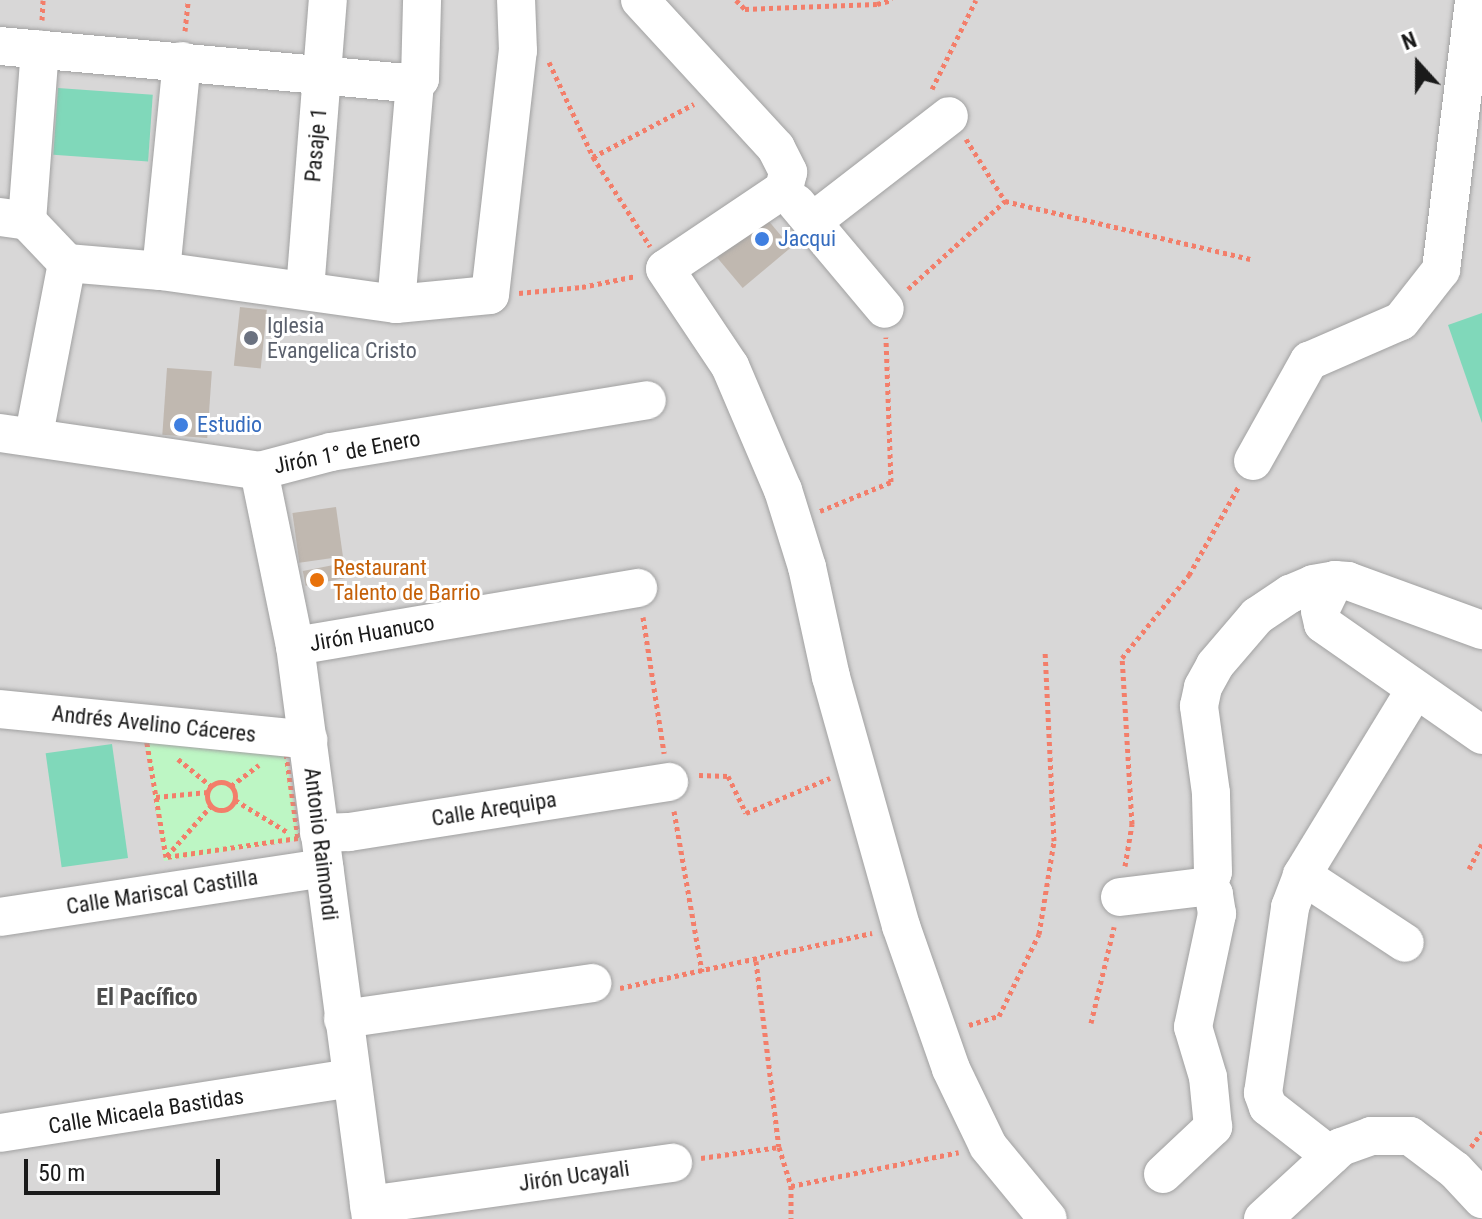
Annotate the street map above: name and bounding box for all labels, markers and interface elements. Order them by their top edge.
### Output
north arrow [1378,24,1458,104]
text: N [1398,27,1420,55]
street label: Pasaje 1 [300,107,332,183]
place label: Jacqui [778,226,836,252]
marker: Jacqui [753,230,771,248]
place label: Iglesia Evangelica Cristo [267,312,417,364]
marker: Iglesia Evangelica Cristo [242,329,260,347]
place label: Estudio [197,412,262,438]
marker: Estudio [172,416,190,434]
street label: Jirón 1° de Enero [271,425,423,479]
place label: Restaurant Talento de Barrio [333,554,481,606]
marker: Restaurant Talento de Barrio [308,571,326,589]
street label: Jirón Huanuco [308,609,436,657]
street label: Andrés Avelino Cáceres [51,700,257,748]
street label: Antonio Raimondi [299,766,343,922]
street label: Calle Arequipa [430,786,558,832]
street label: Calle Mariscal Castilla [64,864,260,920]
district label: El Pacífico [96,984,198,1012]
street label: Calle Micaela Bastidas [46,1083,246,1139]
scale bar [28,1143,224,1193]
street label: Jirón Ucayali [517,1155,631,1197]
text: 50 m [38,1159,85,1187]

